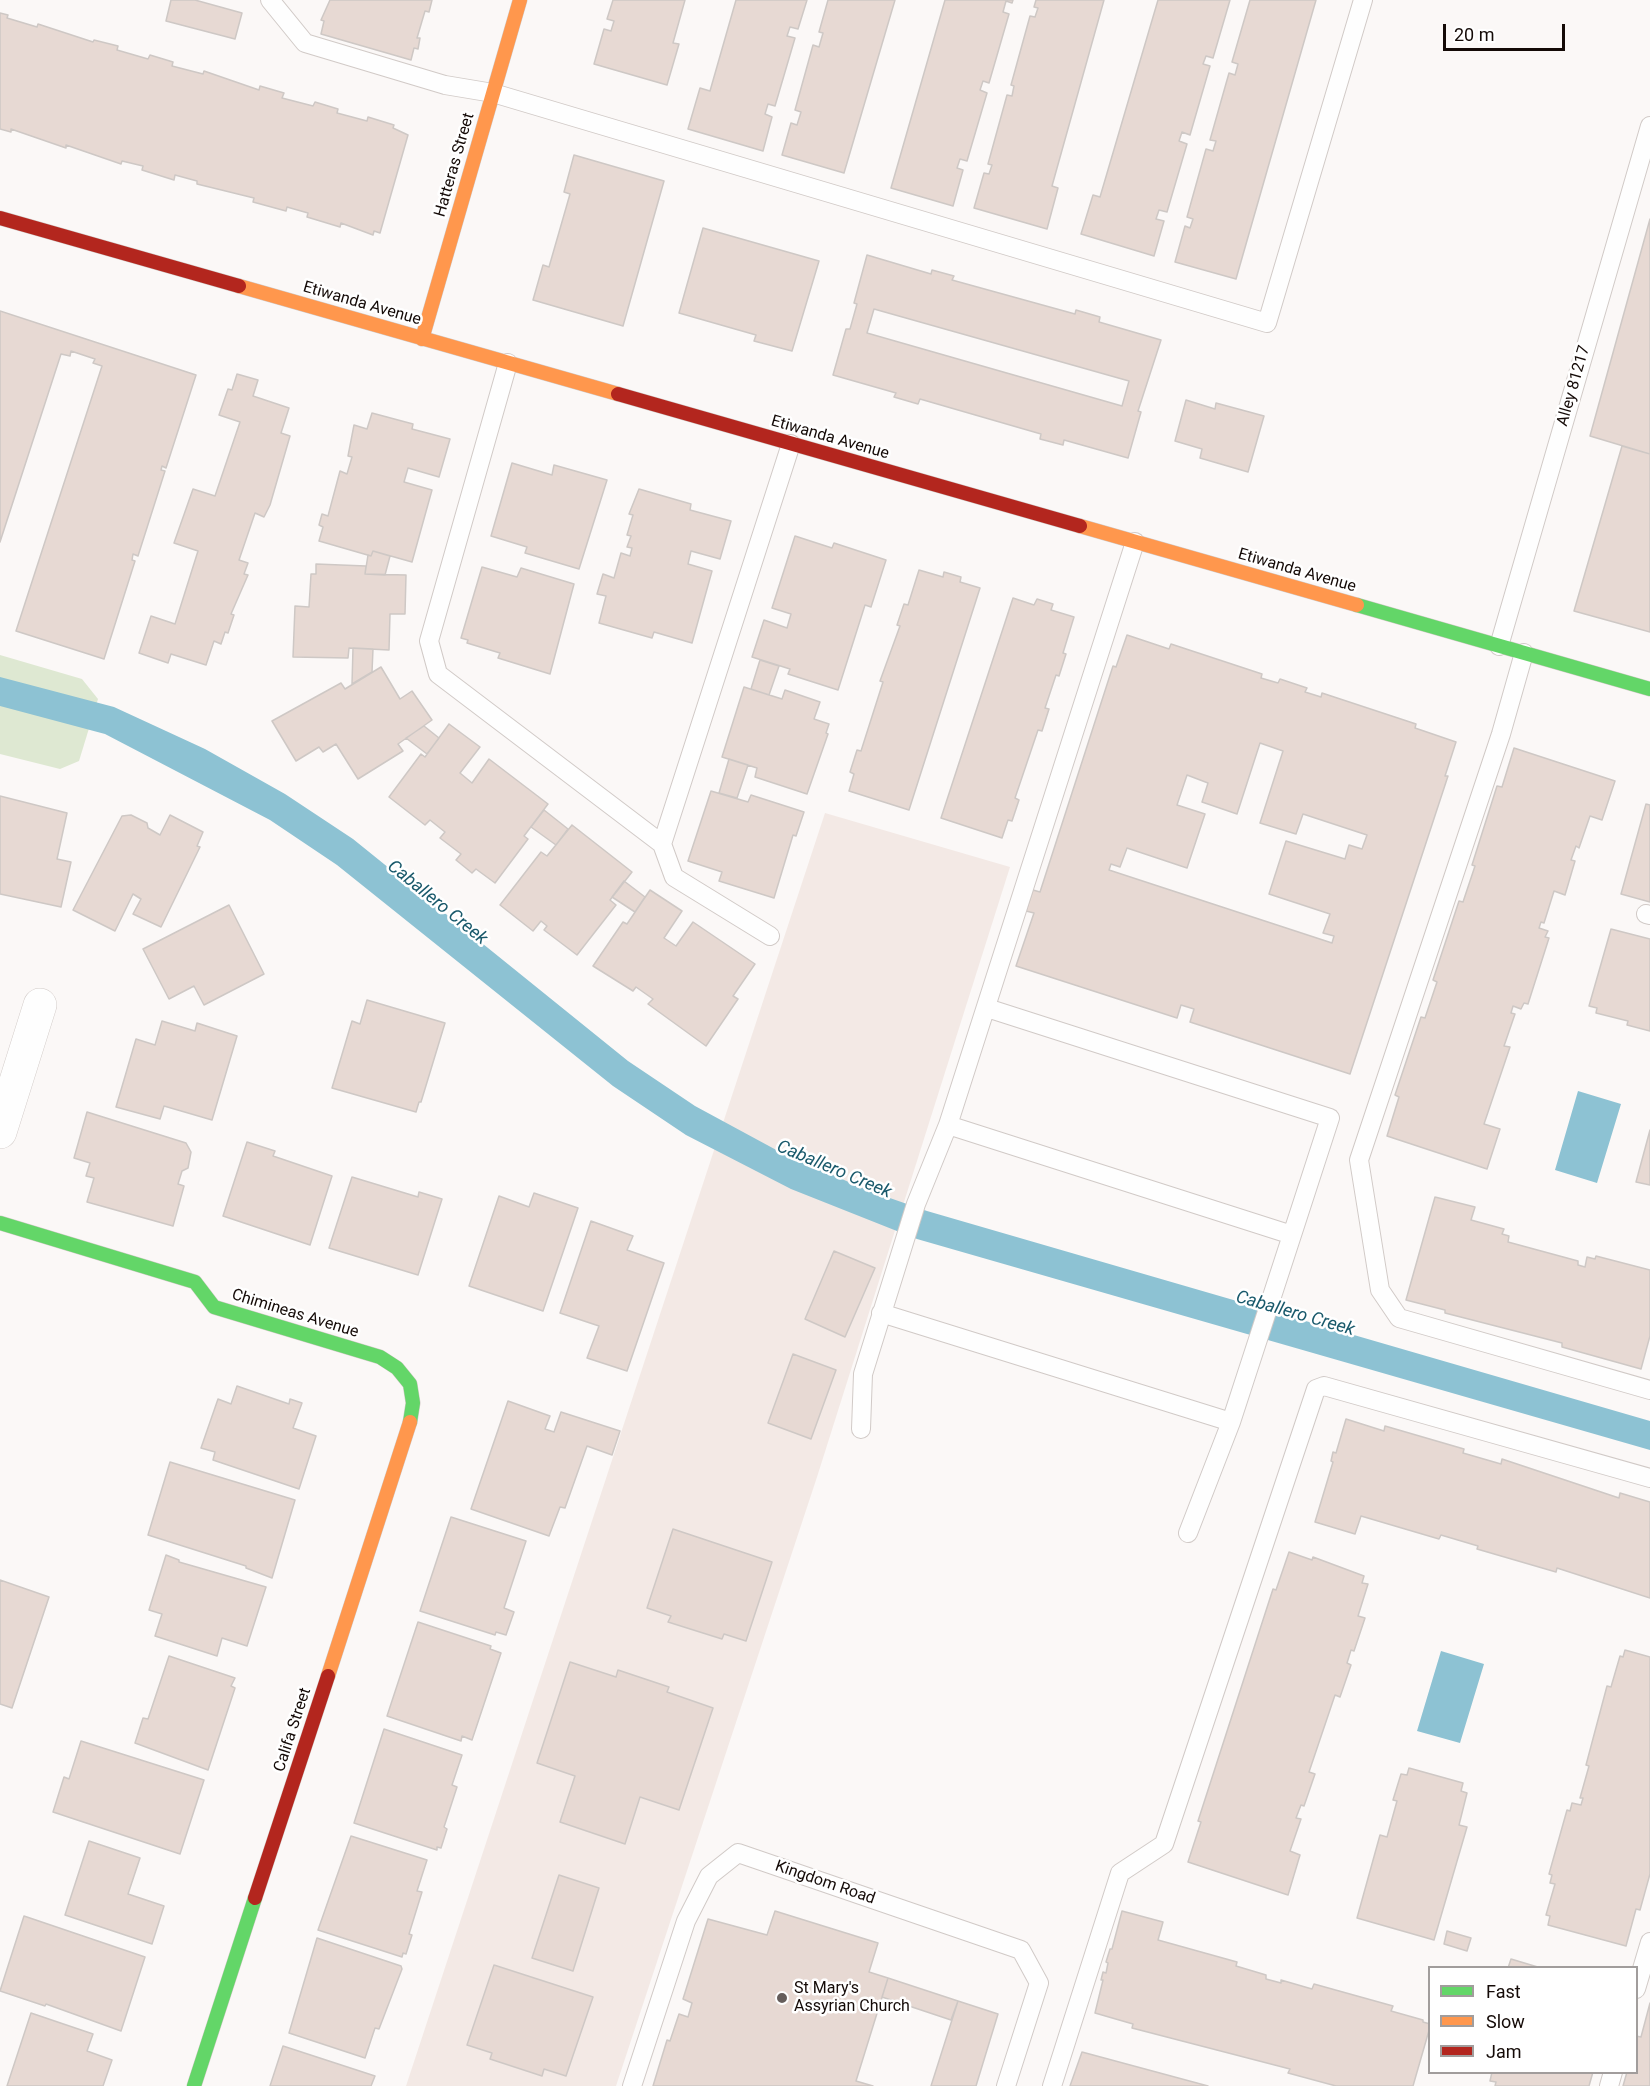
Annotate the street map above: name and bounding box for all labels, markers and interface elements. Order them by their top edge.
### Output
scale bar [1446,12,1568,50]
text: 20 m [1454,24,1494,45]
street label: Hatteras Street [431,111,479,219]
street label: Etiwanda Avenue [301,278,423,330]
street label: Alley 81217 [1553,343,1595,429]
street label: Etiwanda Avenue [769,412,891,464]
street label: Etiwanda Avenue [1236,545,1358,597]
water label: Caballero Creek [383,856,491,950]
water label: Caballero Creek [773,1136,895,1204]
street label: Chimineas Avenue [229,1286,361,1342]
water label: Caballero Creek [1233,1287,1357,1341]
street label: Califa Street [270,1685,316,1775]
street label: Kingdom Road [772,1857,878,1909]
legend [1428,1966,1638,2074]
place label: St Mary's Assyrian Church [794,1979,910,2017]
text: Fast [1486,1981,1521,2002]
marker: St Mary's Assyrian Church [775,1991,789,2005]
text: Slow [1486,2011,1525,2032]
text: Jam [1486,2041,1522,2062]

